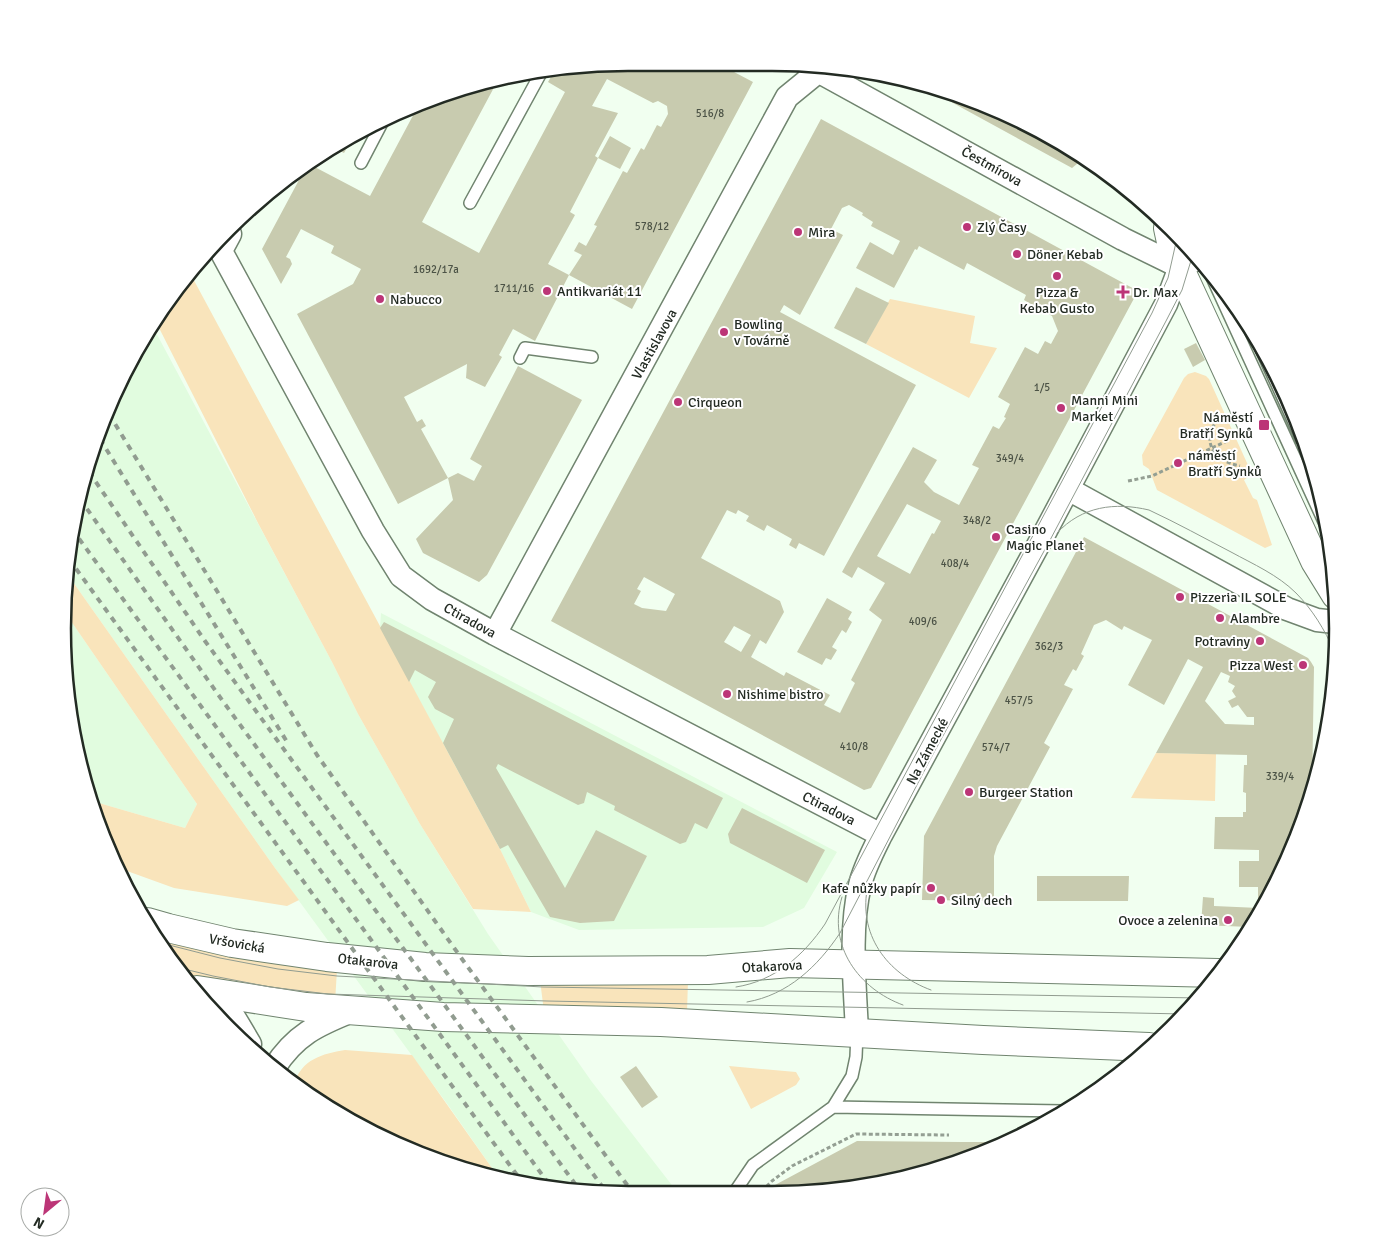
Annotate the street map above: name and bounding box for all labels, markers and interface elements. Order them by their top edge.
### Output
house number: 516/8 [696,107,724,120]
street label: Čestmírova [958,143,1025,190]
place label: Zlý Časy [977,219,1027,236]
house number: 578/12 [635,220,669,233]
marker: Zlý Časy [961,221,973,233]
place label: Mira [808,224,835,241]
marker: Mira [792,226,804,238]
place label: Döner Kebab [1027,246,1103,263]
marker: Döner Kebab [1011,248,1023,260]
house number: 1692/17a [413,263,459,276]
marker: Pizza & Kebab Gusto [1051,270,1063,282]
house number: 1711/16 [494,282,534,295]
place label: Antikvariát 11 [557,283,642,300]
place label: Pizza & Kebab Gusto [1020,284,1094,317]
place label: Dr. Max [1133,284,1178,301]
marker: Antikvariát 11 [541,285,553,297]
marker: Dr. Max [1117,286,1129,298]
place label: Nabucco [390,291,442,308]
marker: Nabucco [374,293,386,305]
street label: Vlastislavova [628,306,681,383]
place label: Bowling v Továrně [734,316,790,349]
marker: Bowling v Továrně [718,326,730,338]
house number: 1/5 [1034,381,1050,394]
place label: Manni Mini Market [1071,392,1138,425]
place label: Cirqueon [688,394,742,411]
marker: Cirqueon [672,396,684,408]
marker: Manni Mini Market [1055,402,1067,414]
place label: Náměstí Bratří Synků [1179,409,1253,442]
marker: Náměstí Bratří Synků [1257,418,1271,432]
place label: náměstí Bratří Synků [1188,447,1262,480]
house number: 349/4 [996,452,1024,465]
marker: náměstí Bratří Synků [1172,457,1184,469]
house number: 348/2 [963,514,991,527]
place label: Casino Magic Planet [1006,521,1084,554]
marker: Casino Magic Planet [990,531,1002,543]
house number: 408/4 [941,557,969,570]
place label: Pizzeria IL SOLE [1190,589,1287,606]
marker: Pizzeria IL SOLE [1174,591,1186,603]
street label: Ctiradova [441,599,499,642]
place label: Alambre [1230,610,1280,627]
marker: Alambre [1214,612,1226,624]
house number: 409/6 [909,615,937,628]
place label: Potraviny [1195,633,1250,650]
marker: Potraviny [1254,635,1266,647]
house number: 362/3 [1035,640,1063,653]
place label: Pizza West [1229,657,1293,674]
marker: Pizza West [1297,659,1309,671]
place label: Nishime bistro [737,686,823,703]
marker: Nishime bistro [721,688,733,700]
house number: 457/5 [1005,694,1033,707]
street label: Na Zámecké [903,715,952,787]
house number: 410/8 [840,740,868,753]
house number: 574/7 [982,741,1010,754]
house number: 339/4 [1266,770,1294,783]
place label: Burgeer Station [979,784,1073,801]
marker: Burgeer Station [963,786,975,798]
street label: Ctiradova [799,788,858,829]
place label: Kafe nůžky papír [822,880,922,897]
marker: Kafe nůžky papír [925,882,937,894]
place label: Silný dech [951,892,1012,909]
marker: Silný dech [935,894,947,906]
place label: Ovoce a zelenina [1118,912,1218,929]
marker: Ovoce a zelenina [1222,914,1234,926]
street label: Vršovická [207,930,266,957]
street label: Otakarova [337,950,399,973]
street label: Otakarova [741,956,803,977]
north arrow [20,1187,70,1237]
text: N [31,1213,47,1233]

